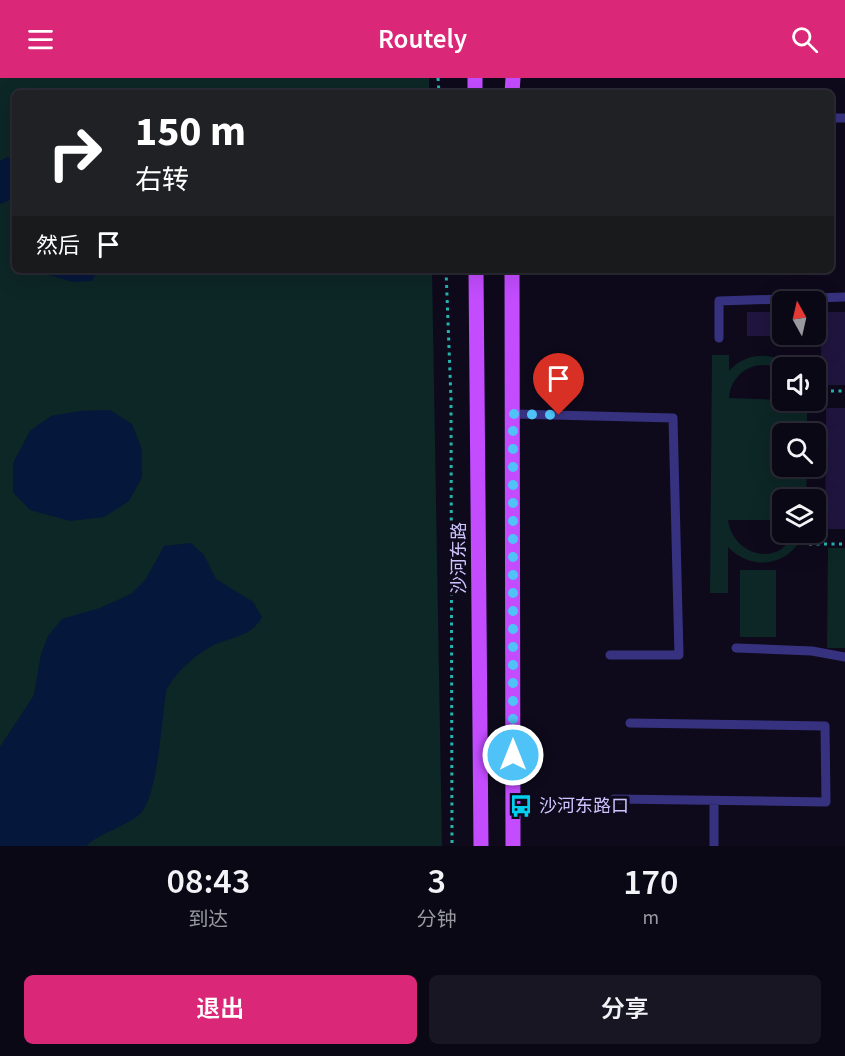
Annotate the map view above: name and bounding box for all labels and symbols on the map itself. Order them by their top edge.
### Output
north arrow [772,291,826,345]
pin [533,353,584,415]
street label: 沙河东路 [447,522,472,594]
position arrow [481,723,545,787]
bus stop icon: 沙河东路口 [508,793,534,819]
place label: 沙河东路口 [539,794,629,819]

